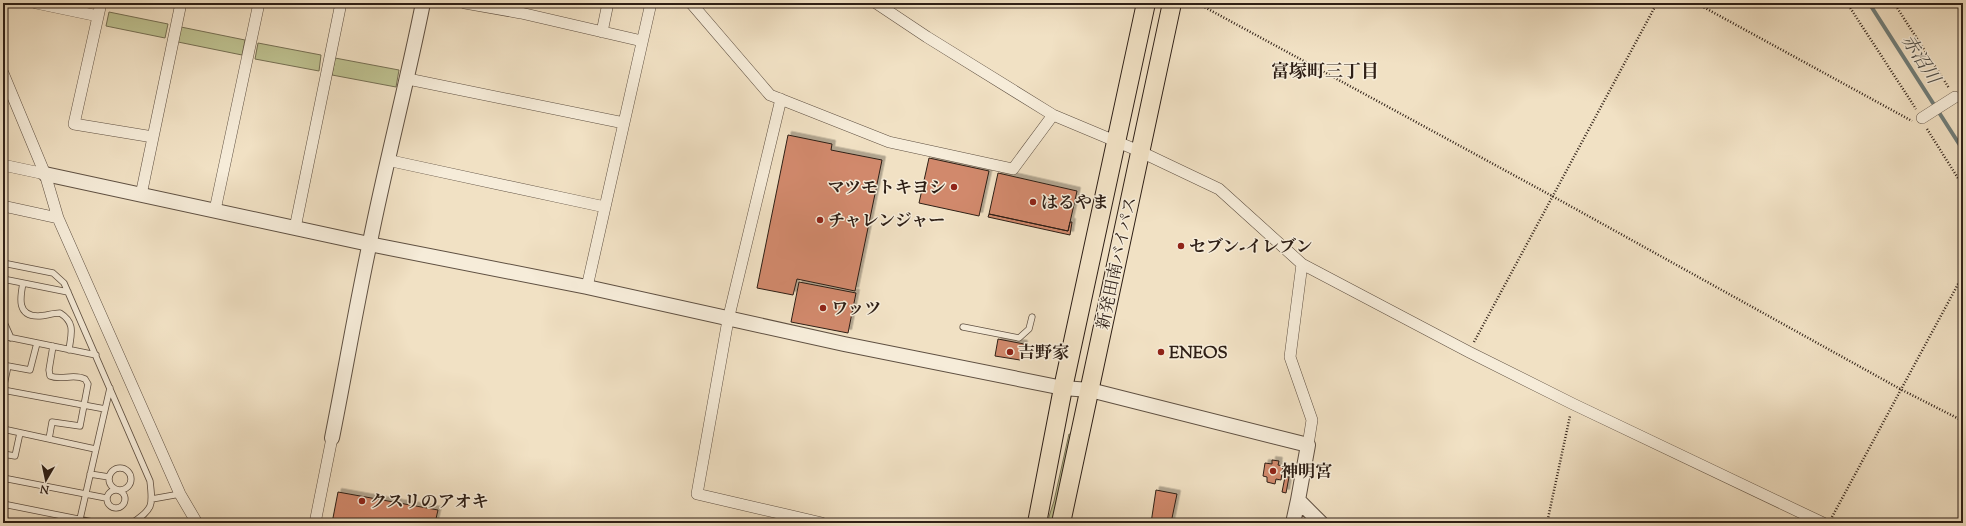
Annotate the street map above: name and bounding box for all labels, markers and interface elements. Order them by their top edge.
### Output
water label: 赤沼川 [1894,30,1946,91]
district label: 富塚町三丁目 [1271,60,1379,86]
place label: マツモトキヨシ [828,177,946,201]
marker: マツモトキヨシ [949,182,959,192]
place label: はるやま [1041,192,1109,216]
street label: 新発田南バイパス [1092,195,1144,332]
marker: はるやま [1028,197,1038,207]
place label: チャレンジャー [828,210,945,234]
marker: チャレンジャー [815,215,825,225]
place label: セブン-イレブン [1189,236,1312,260]
marker: セブン-イレブン [1176,241,1186,251]
place label: ワッツ [831,298,881,322]
marker: ワッツ [818,303,828,313]
place label: 吉野家 [1018,342,1069,366]
place label: ENEOS [1169,342,1228,366]
marker: 吉野家 [1005,347,1015,357]
marker: ENEOS [1156,347,1166,357]
north arrow [26,460,66,500]
place label: 神明宮 [1281,461,1332,485]
marker: 神明宮 [1268,466,1278,476]
text: N [39,480,51,498]
place label: クスリのアオキ [370,491,489,515]
marker: クスリのアオキ [357,496,367,506]

